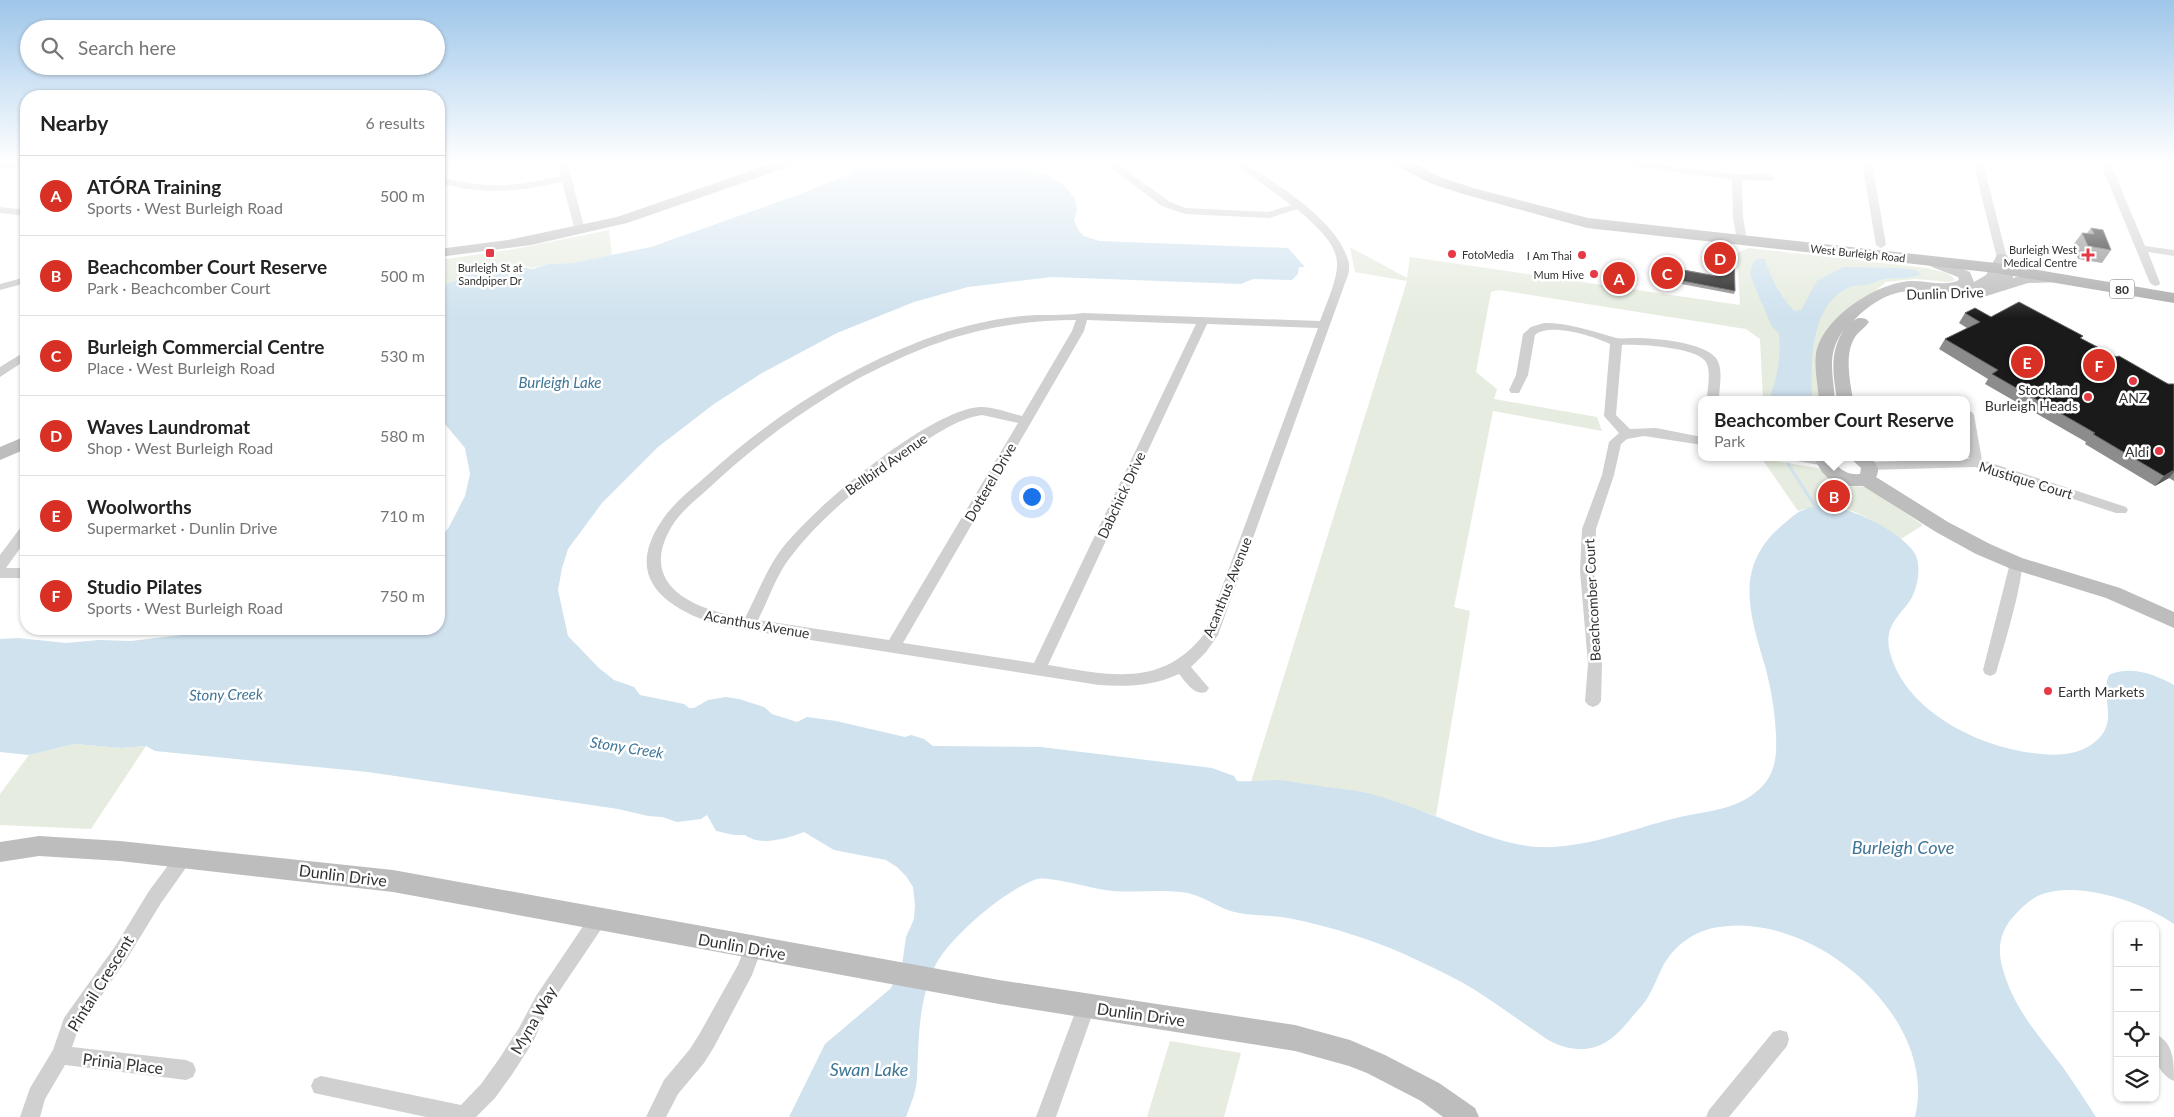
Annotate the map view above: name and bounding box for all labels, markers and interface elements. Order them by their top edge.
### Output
search box [20,20,445,75]
icon: search [38,34,66,62]
text: Search here [78,36,176,59]
text: Nearby [40,110,108,135]
text: 6 results [365,113,425,132]
text: ATÓRA Training [87,175,221,198]
text: A [50,186,62,205]
text: 500 m [380,186,425,205]
text: Sports · West Burleigh Road [87,198,283,217]
pin: D [1704,239,1736,277]
street label: West Burleigh Road [1810,242,1906,264]
place label: Burleigh West Medical Centre [2004,243,2077,269]
marker: Burleigh St at Sandpiper Dr [484,247,496,259]
marker: FotoMedia [1446,248,1458,260]
place label: FotoMedia [1462,248,1514,261]
marker: Burleigh West Medical Centre [2081,248,2095,262]
place label: I Am Thai [1527,249,1572,262]
marker: I Am Thai [1576,249,1588,261]
pin: C [1651,254,1683,292]
text: Beachcomber Court Reserve [87,255,327,278]
pin: A [1603,259,1635,297]
place label: Burleigh St at Sandpiper Dr [458,261,522,287]
text: B [51,266,61,285]
text: 500 m [380,266,425,285]
place label: Mum Hive [1534,268,1584,281]
marker: Mum Hive [1588,268,1600,280]
text: Park · Beachcomber Court [87,278,271,297]
road number: 80 [2110,280,2134,298]
street label: Dunlin Drive [1906,283,1984,303]
text: Burleigh Commercial Centre [87,335,324,358]
pin: E [2011,343,2043,381]
text: C [51,346,61,365]
text: 530 m [380,346,425,365]
pin: F [2083,346,2115,384]
text: Place · West Burleigh Road [87,358,275,377]
water label: Burleigh Lake [518,373,602,391]
marker: ANZ [2127,375,2139,387]
place label: Stockland Burleigh Heads [1985,381,2078,414]
place label: ANZ [2119,389,2147,406]
marker: Stockland Burleigh Heads [2082,391,2094,403]
popup [1698,396,1970,461]
text: Beachcomber Court Reserve [1714,408,1954,431]
text: Waves Laundromat [87,415,250,438]
text: D [50,426,62,445]
text: 580 m [380,426,425,445]
street label: Bellbird Avenue [842,429,930,499]
text: Park [1714,431,1745,450]
text: Shop · West Burleigh Road [87,438,273,457]
street label: Dotterel Drive [961,440,1019,524]
place label: Aldi [2125,443,2149,460]
marker: Aldi [2153,445,2165,457]
street label: Dabchick Drive [1093,449,1149,541]
street label: Mustique Court [1977,458,2075,502]
pin: B [1818,477,1850,515]
your location [1019,484,1045,510]
text: Woolworths [87,495,192,518]
text: E [51,506,61,525]
text: 710 m [380,506,425,525]
text: Supermarket · Dunlin Drive [87,518,277,537]
street label: Acanthus Avenue [1199,534,1255,640]
street label: Beachcomber Court [1580,538,1604,662]
text: Studio Pilates [87,575,202,598]
text: F [51,586,61,605]
text: 750 m [380,586,425,605]
text: Sports · West Burleigh Road [87,598,283,617]
street label: Acanthus Avenue [703,606,811,642]
place label: Earth Markets [2058,683,2144,700]
water label: Stony Creek [189,684,264,704]
marker: Earth Markets [2042,685,2054,697]
water label: Stony Creek [589,732,666,762]
water label: Burleigh Cove [1852,836,1954,858]
street label: Dunlin Drive [298,860,388,890]
map controls [2114,922,2159,1102]
button: + [2114,922,2159,967]
street label: Dunlin Drive [697,929,787,963]
street label: Pintail Crescent [63,931,137,1035]
button: − [2114,967,2159,1012]
street label: Myna Way [506,982,560,1057]
street label: Dunlin Drive [1096,998,1186,1030]
button: locate [2114,1012,2159,1057]
street label: Prinia Place [82,1049,164,1077]
button: layers [2114,1057,2159,1102]
water label: Swan Lake [830,1058,908,1080]

